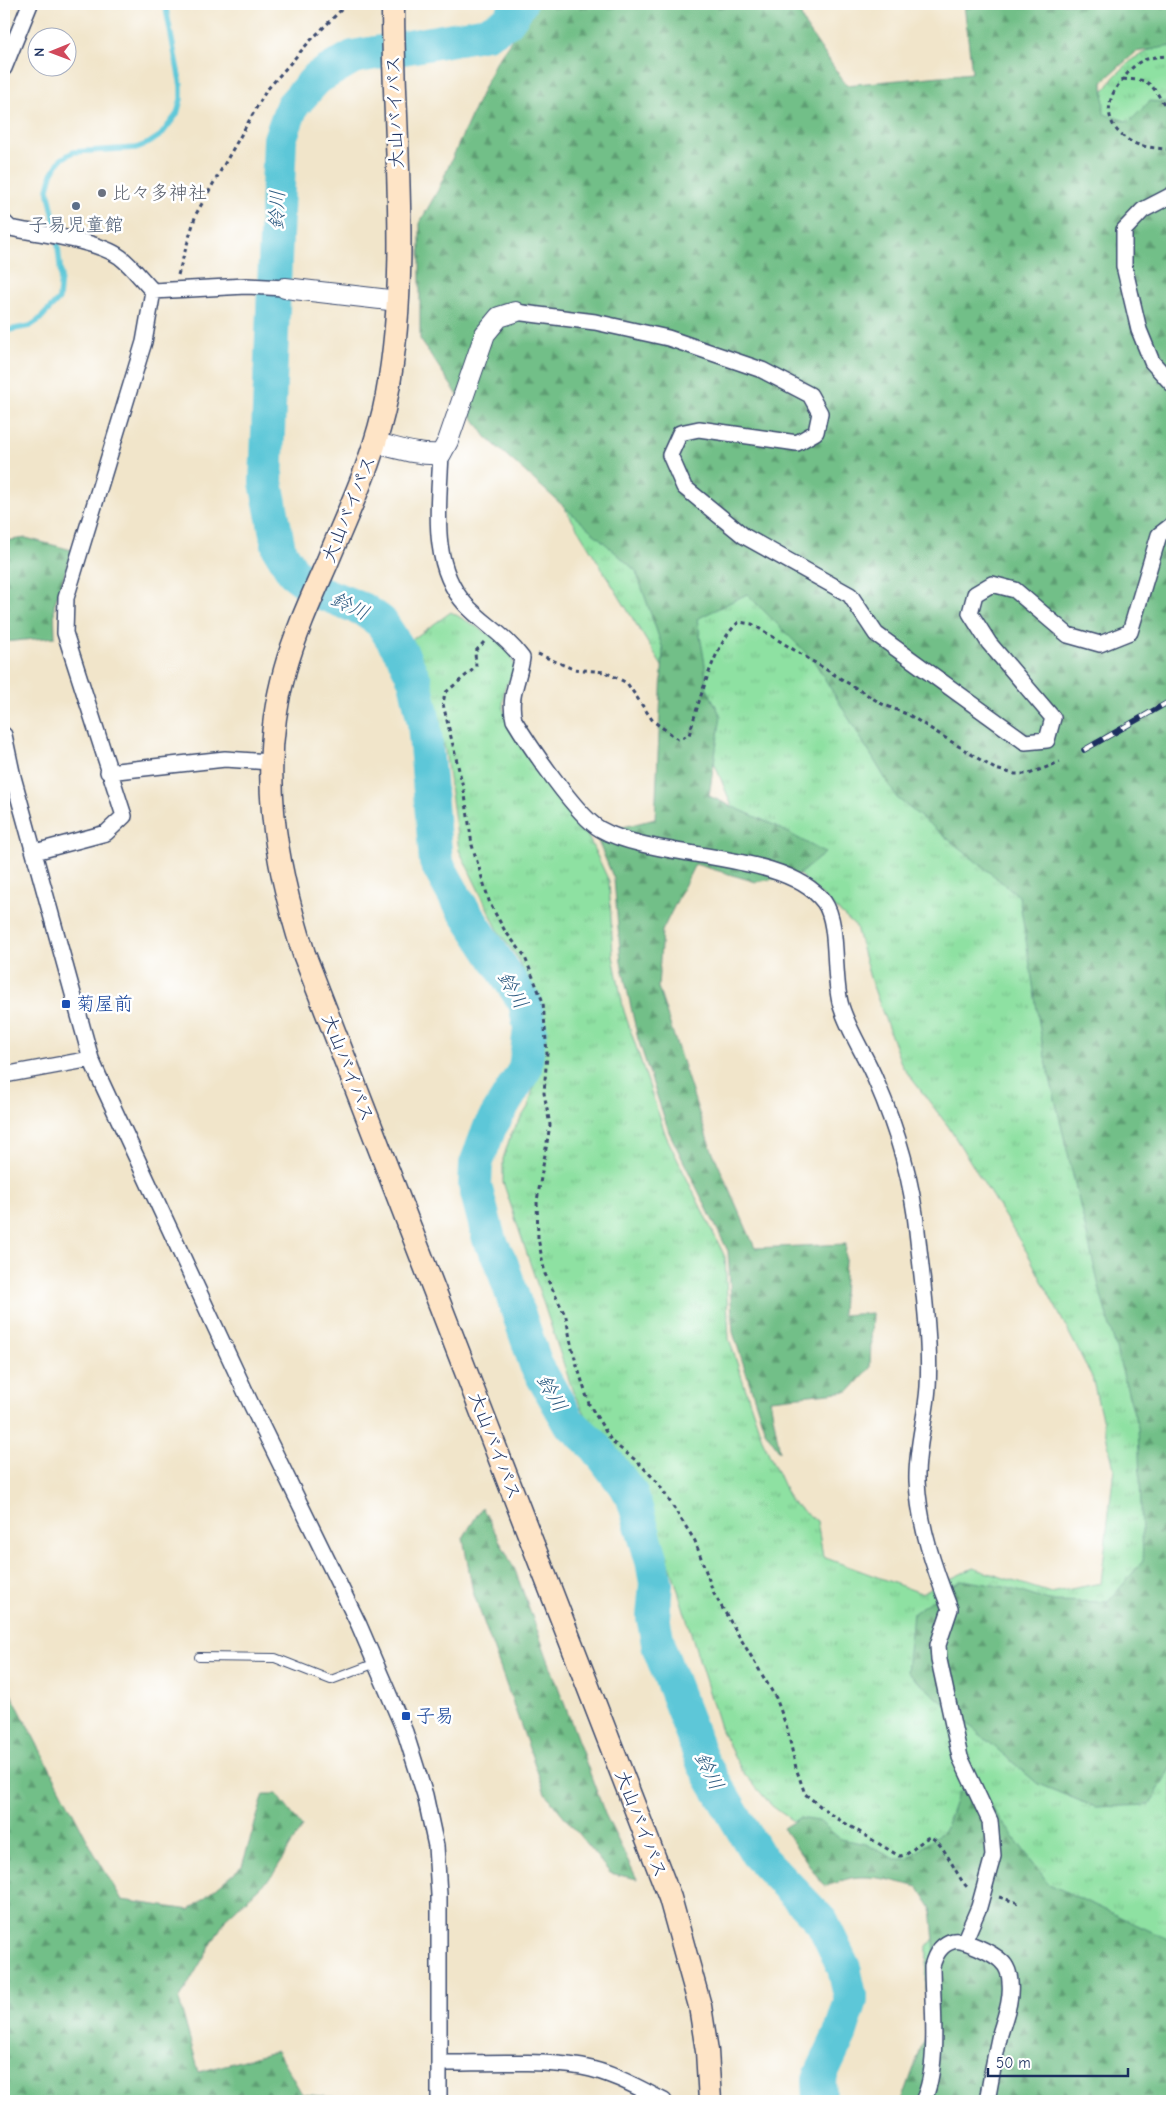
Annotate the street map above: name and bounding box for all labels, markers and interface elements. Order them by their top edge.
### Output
north arrow [28,28,78,78]
text: N [31,48,48,57]
street label: 大山バイパス [382,55,408,169]
place label: 比々多神社 [112,182,207,204]
marker: 比々多神社 [96,187,108,199]
water label: 鈴川 [265,190,289,230]
marker: 子易児童館 [70,200,82,212]
place label: 子易児童館 [28,214,124,236]
street label: 大山バイパス [318,452,380,566]
water label: 鈴川 [327,587,373,625]
water label: 鈴川 [493,967,533,1013]
place label: 菊屋前 [76,993,133,1015]
marker: 菊屋前 [60,998,72,1010]
street label: 大山バイパス [317,1011,379,1125]
water label: 鈴川 [532,1370,572,1416]
street label: 大山バイパス [464,1389,526,1503]
place label: 子易 [416,1705,454,1727]
marker: 子易 [400,1710,412,1722]
water label: 鈴川 [690,1748,728,1794]
street label: 大山バイパス [610,1767,672,1881]
scale bar [988,2045,1128,2077]
text: 50 m [996,2054,1031,2072]

